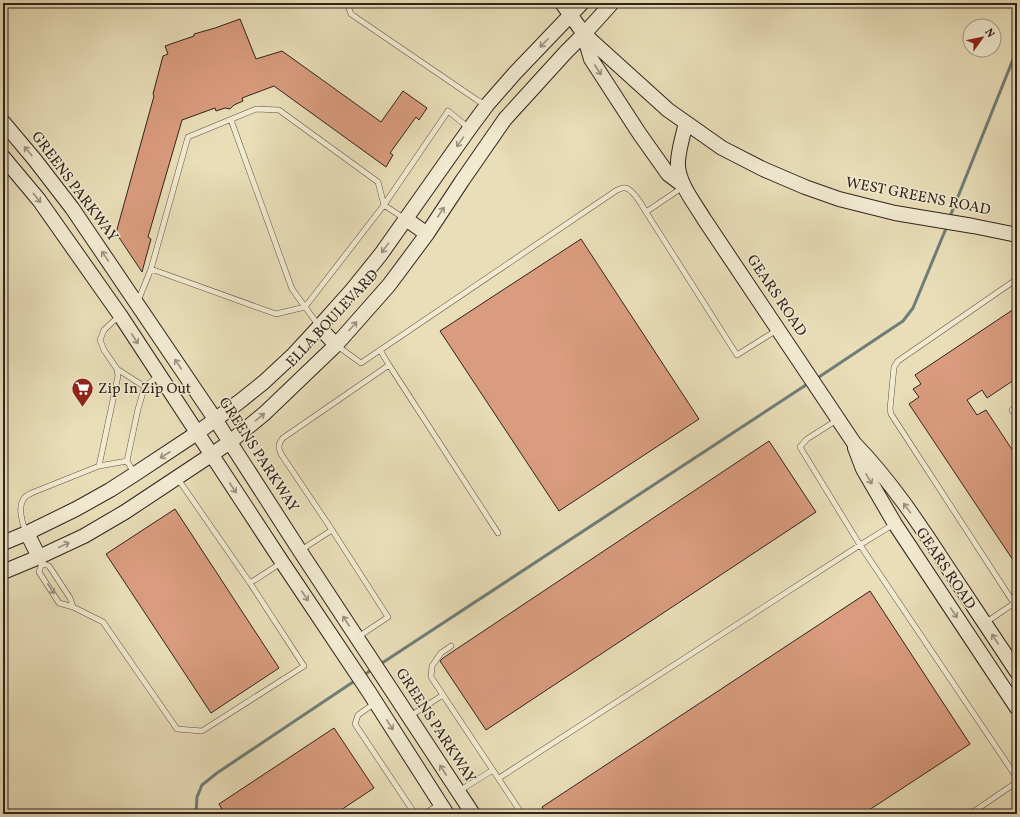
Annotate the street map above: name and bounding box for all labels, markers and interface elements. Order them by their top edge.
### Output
north arrow [962,18,1002,58]
text: N [981,26,998,41]
one-way arrow [539,38,549,48]
one-way arrow [595,64,603,76]
street label: GREENS PARKWAY [26,128,123,247]
one-way arrow [456,137,464,148]
one-way arrow [23,146,32,157]
street label: WEST GREENS ROAD [844,173,992,221]
one-way arrow [32,192,41,203]
one-way arrow [437,207,445,218]
one-way arrow [381,243,389,254]
one-way arrow [101,251,109,262]
street label: GEARS ROAD [741,251,811,341]
street label: ELLA BOULEVARD [282,265,384,373]
one-way arrow [348,321,358,331]
one-way arrow [131,333,139,344]
one-way arrow [174,358,182,369]
supermarket icon: Zip In Zip Out [69,376,95,409]
place label: Zip In Zip Out [98,379,191,400]
street label: GREENS PARKWAY [213,394,303,517]
one-way arrow [255,413,266,422]
one-way arrow [159,451,170,459]
one-way arrow [866,473,874,485]
one-way arrow [229,482,237,493]
one-way arrow [903,503,911,514]
street label: GEARS ROAD [910,524,980,614]
one-way arrow [58,541,70,548]
one-way arrow [47,584,55,595]
one-way arrow [301,590,309,602]
one-way arrow [950,607,958,618]
one-way arrow [342,616,350,627]
one-way arrow [991,634,1000,645]
street label: GREENS PARKWAY [390,665,480,788]
one-way arrow [386,719,394,730]
one-way arrow [439,764,447,776]

